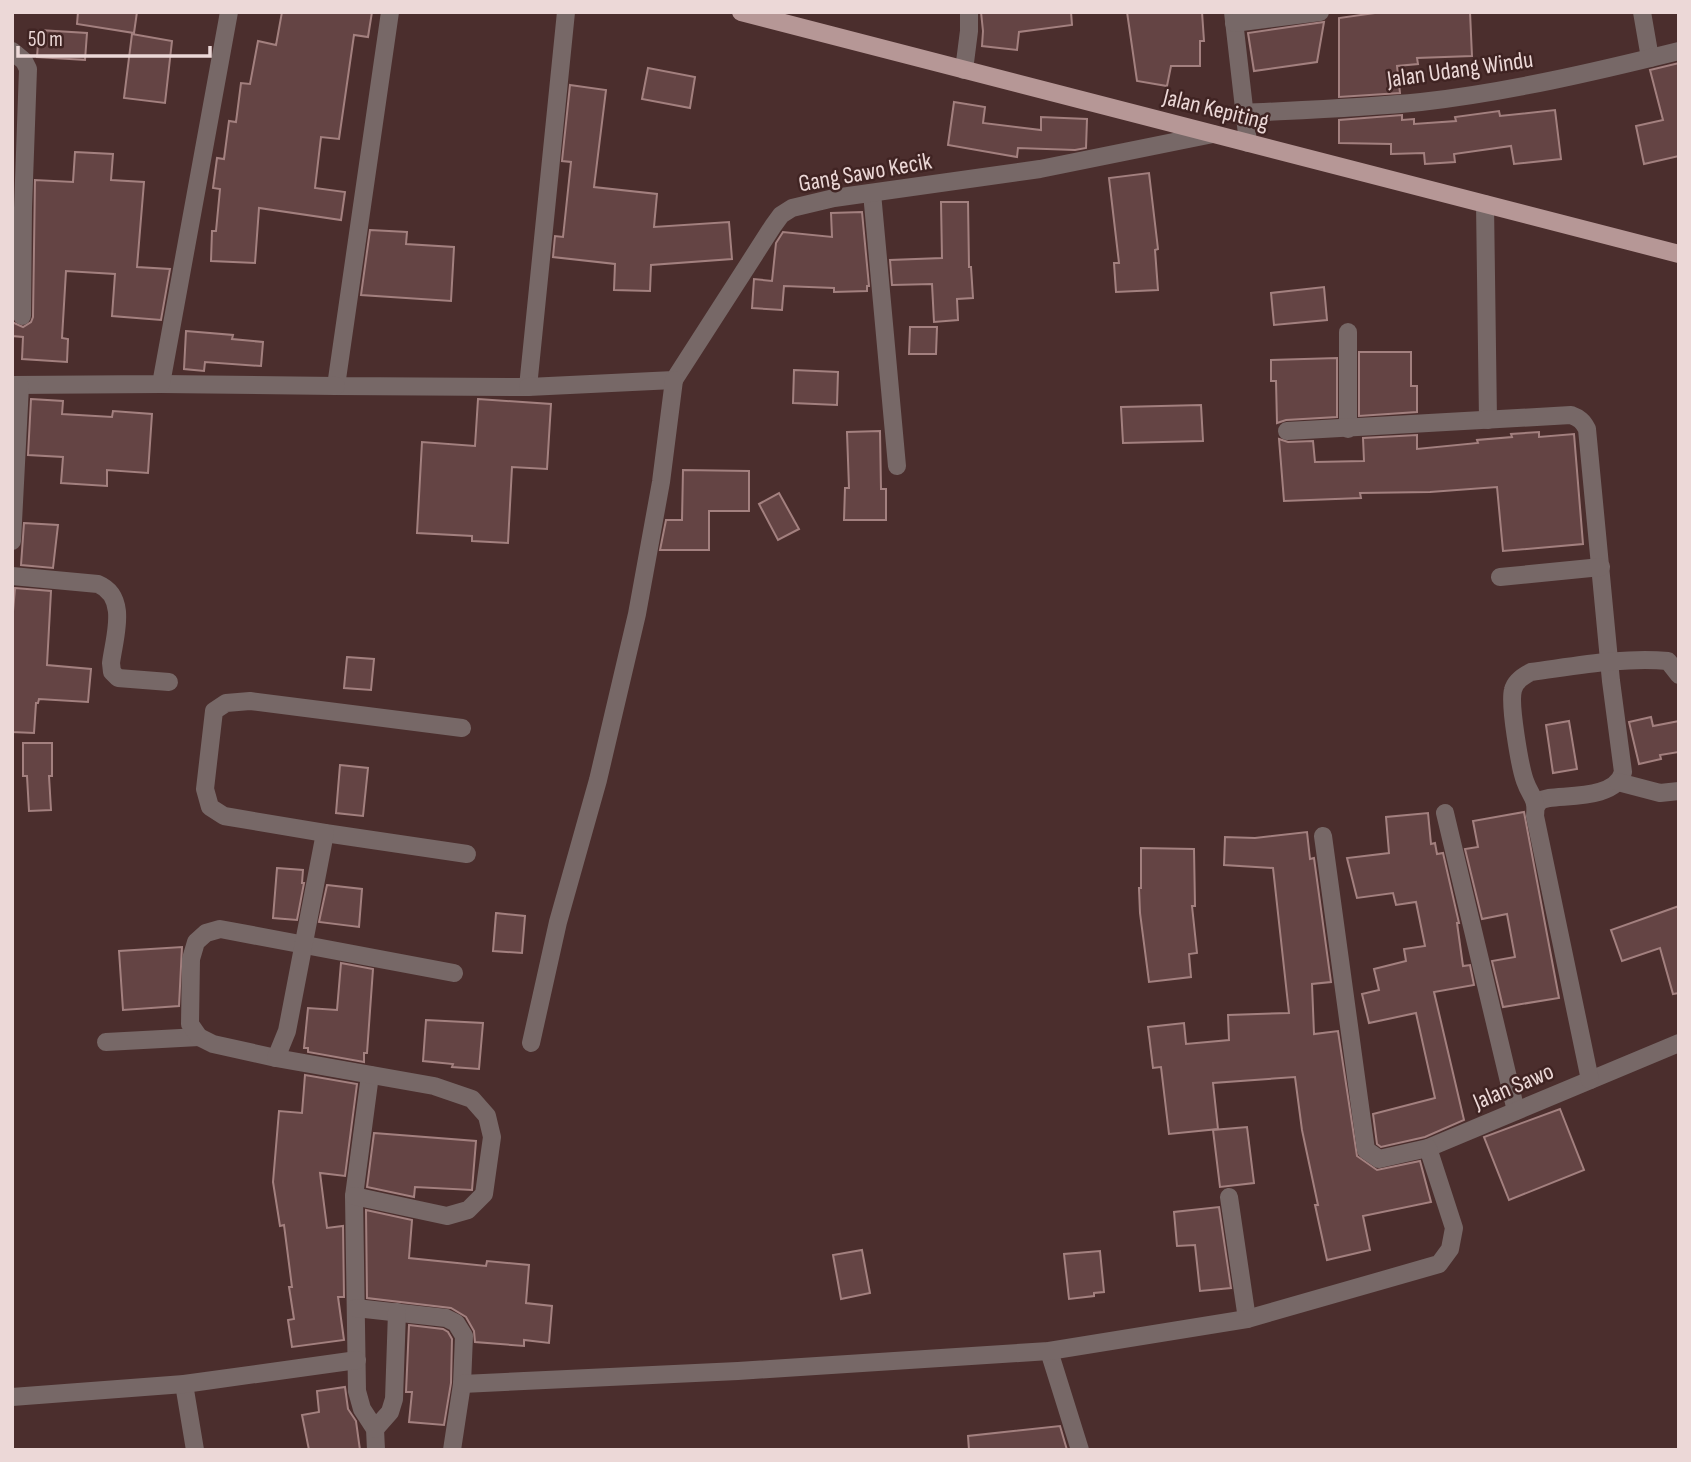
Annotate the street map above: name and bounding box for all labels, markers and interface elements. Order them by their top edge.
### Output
scale bar [18,14,210,58]
text: 50 m [28,27,63,52]
street label: Jalan Udang Windu [1384,45,1535,94]
street label: Jalan Kepiting [1159,82,1272,137]
street label: Gang Sawo Kecik [796,147,934,198]
street label: Jalan Sawo [1468,1057,1558,1117]

